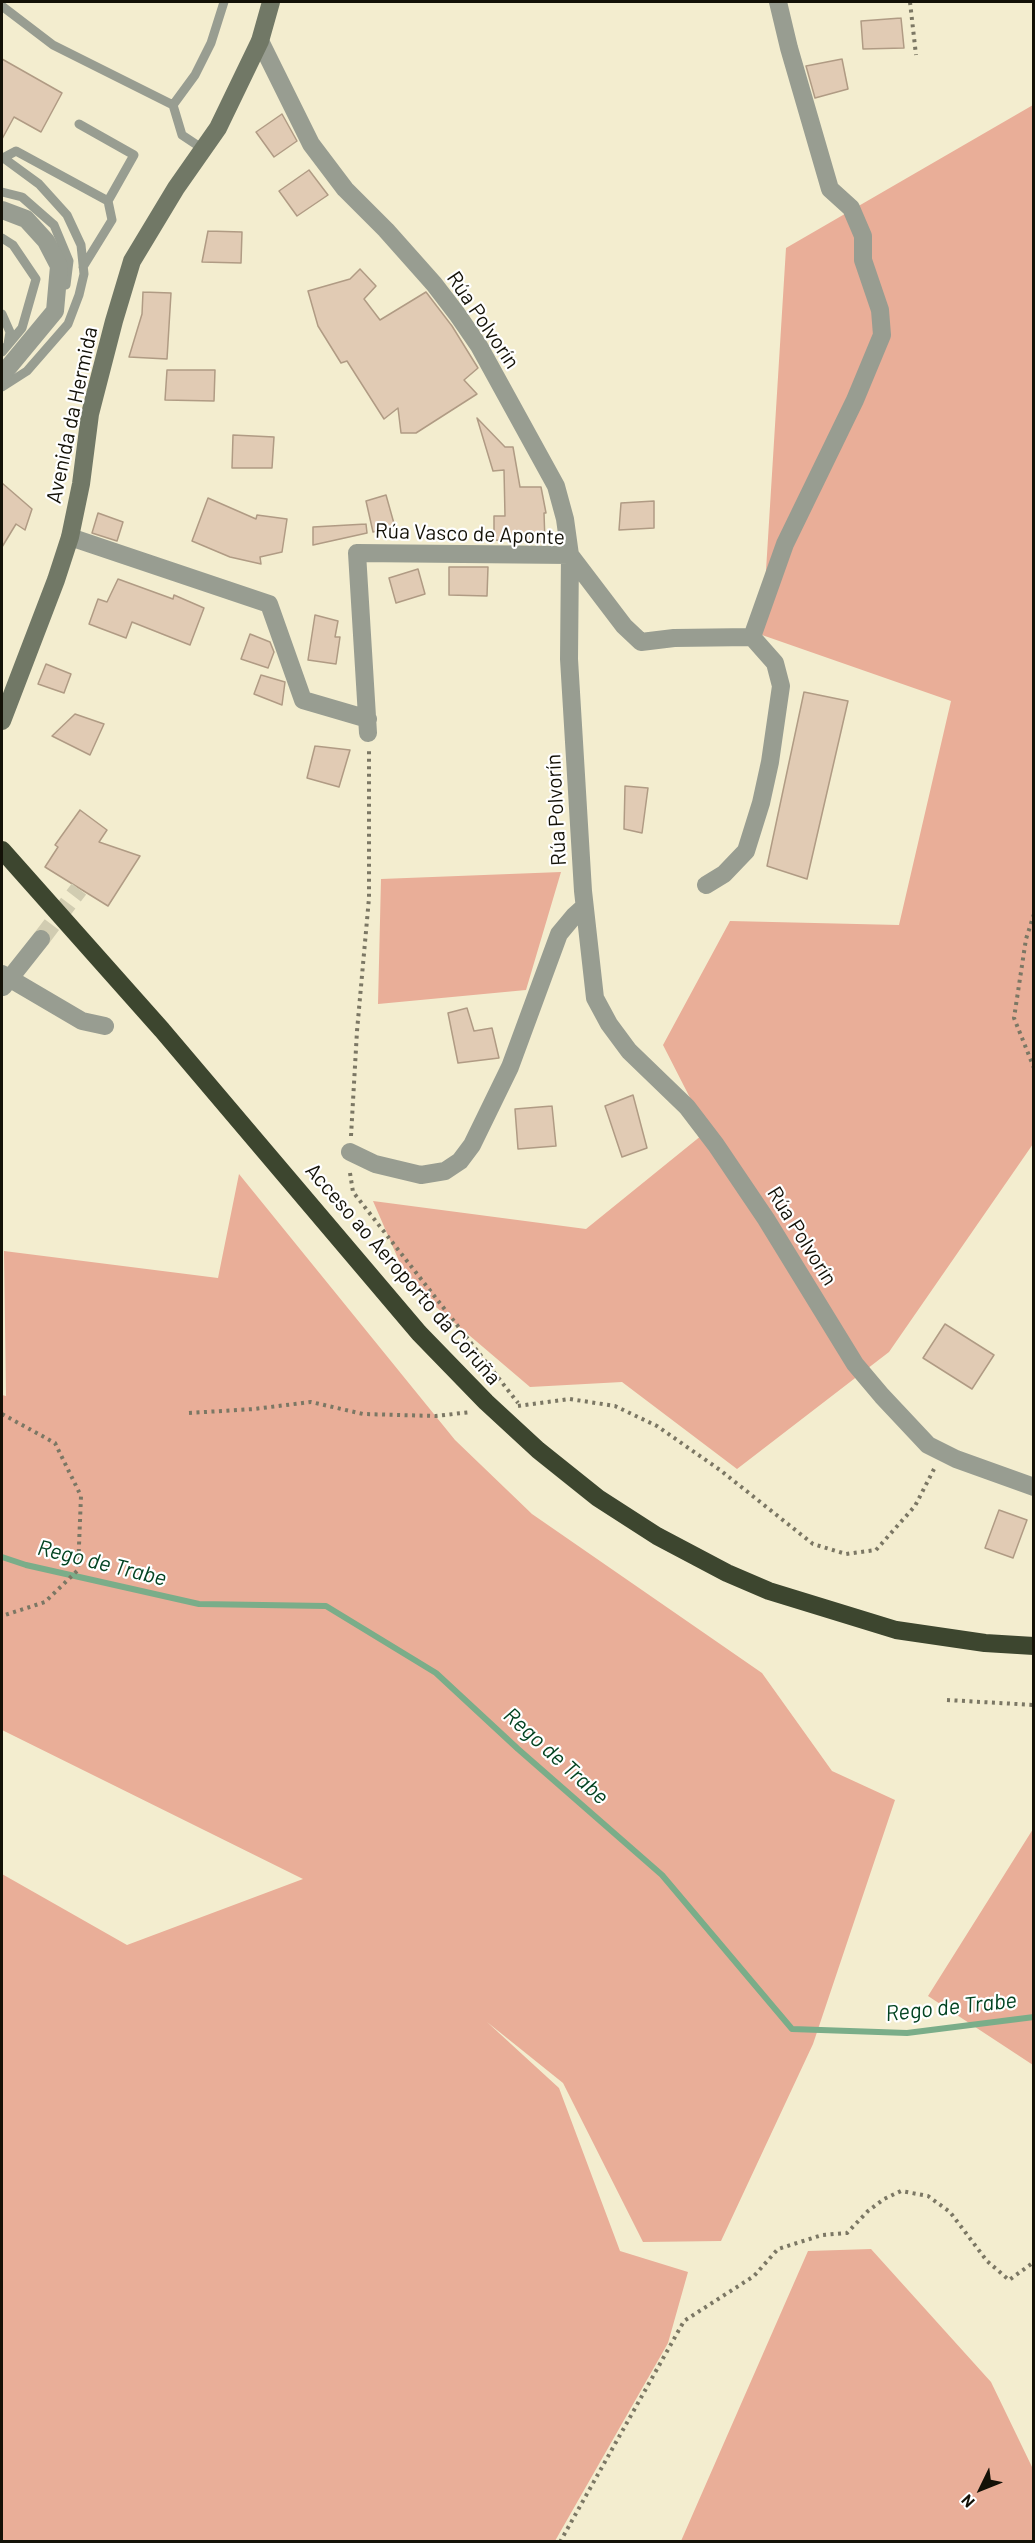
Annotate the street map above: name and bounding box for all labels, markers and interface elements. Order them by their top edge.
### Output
street label: Rúa Polvorín [441,267,525,373]
street label: Avenida da Hermida [41,324,103,506]
street label: Rúa Vasco de Aponte [375,518,565,550]
street label: Rúa Polvorín [540,753,572,867]
street label: Acceso ao Aeroporto da Coruña [300,1158,506,1390]
street label: Rúa Polvorín [762,1182,842,1290]
water label: Rego de Trabe [35,1534,169,1592]
water label: Rego de Trabe [498,1702,614,1810]
water label: Rego de Trabe [884,1987,1018,2027]
north arrow [951,2459,1011,2519]
text: N [957,2491,978,2512]

